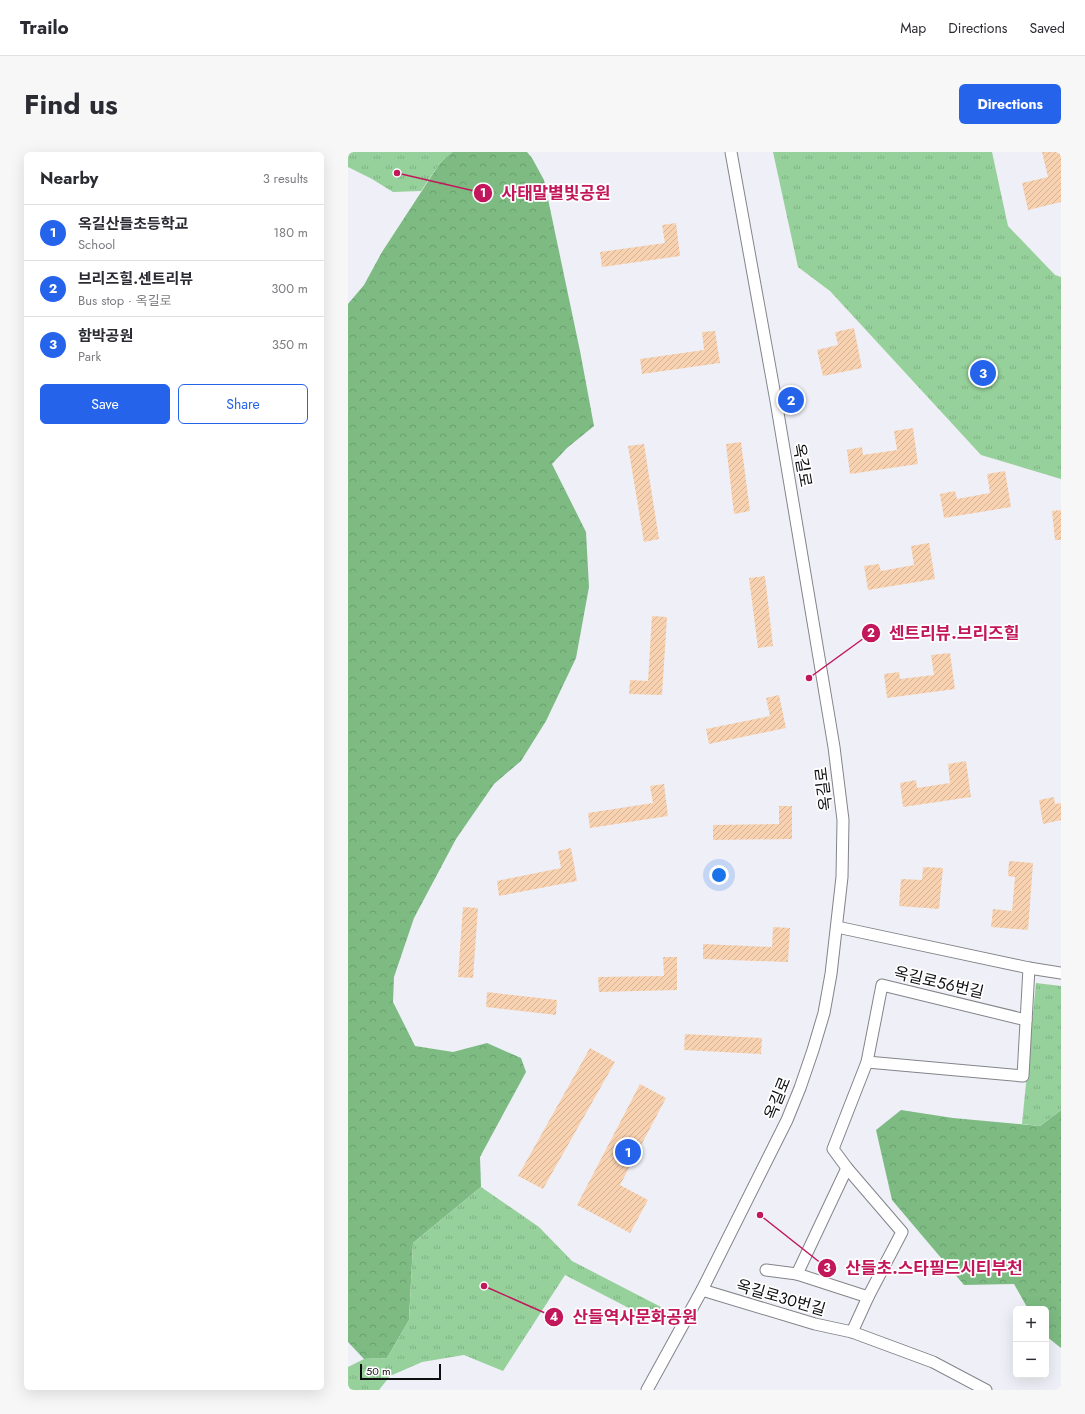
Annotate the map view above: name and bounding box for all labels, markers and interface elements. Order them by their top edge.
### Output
text: Trailo [20,14,69,41]
text: Map [900,18,926,38]
text: Directions [948,18,1008,38]
text: Saved [1030,18,1065,38]
text: Find us [24,84,118,125]
button: Directions [959,84,1061,124]
text: Nearby [40,166,98,190]
text: 3 results [263,169,308,188]
callout: 사태말별빛공원 [473,178,619,207]
text: 사태말별빛공원 [501,181,611,205]
text: 1 [480,184,486,202]
text: 옥길산들초등학교 [78,213,188,235]
text: 1 [50,223,56,242]
text: 180 m [273,223,308,242]
text: School [78,235,115,254]
text: 브리즈힐.센트리뷰 [78,268,193,290]
text: 2 [49,279,57,298]
text: 300 m [271,279,308,298]
text: Bus stop · 옥길로 [78,291,172,310]
text: 함박공원 [78,325,133,347]
text: 3 [49,335,57,354]
text: 350 m [272,335,308,354]
text: Park [78,347,101,366]
pin: 3 [970,358,996,388]
button: Save [40,384,170,424]
button: Share [178,384,308,424]
pin: 2 [778,385,804,415]
street label: 옥길로 [787,441,818,489]
callout: 센트리뷰.브리즈힐 [861,618,1027,647]
text: 센트리뷰.브리즈힐 [889,621,1019,645]
text: 2 [867,624,875,642]
street label: 옥길로 [809,765,838,812]
your location [709,865,729,885]
street label: 옥길로56번길 [892,961,986,1004]
street label: 옥길로 [759,1073,797,1123]
pin: 1 [615,1137,641,1167]
callout: 산들초.스타필드시티부천 [817,1253,1031,1282]
text: 산들초.스타필드시티부천 [845,1256,1023,1280]
text: 3 [823,1259,831,1277]
street label: 옥길로30번길 [734,1274,828,1321]
callout: 산들역사문화공원 [544,1302,706,1331]
text: 산들역사문화공원 [572,1305,698,1329]
map controls [1013,1306,1049,1378]
button: + [1013,1306,1049,1342]
text: 4 [550,1308,558,1326]
button: − [1013,1342,1049,1378]
scale bar [360,1362,441,1381]
text: 50 m [366,1363,391,1379]

